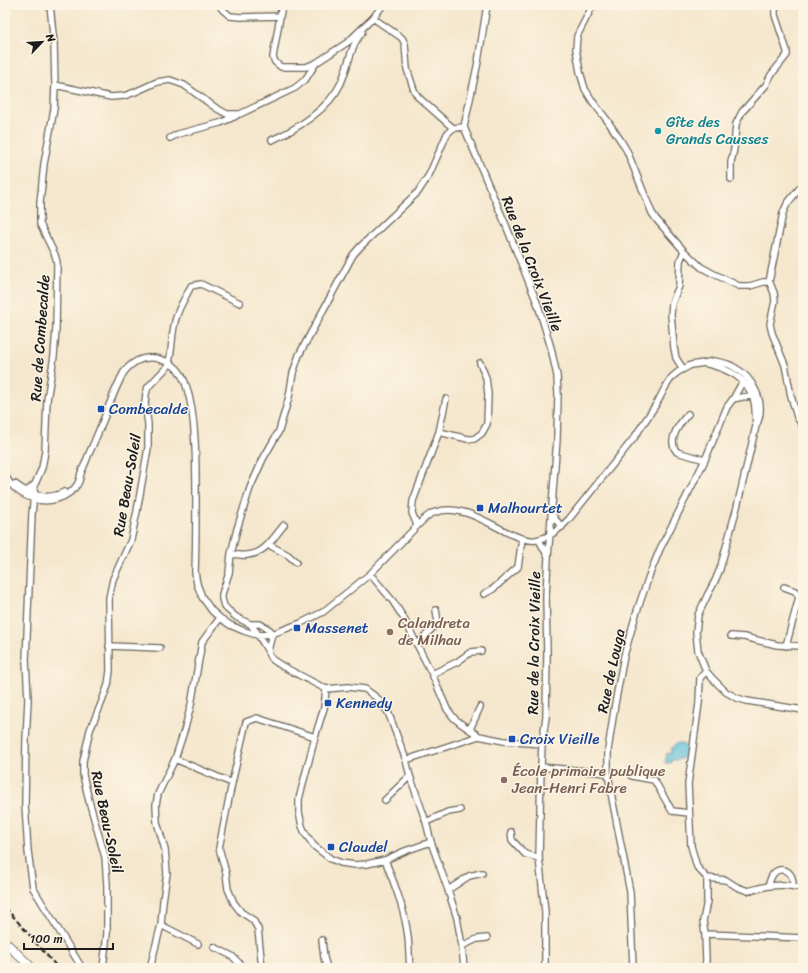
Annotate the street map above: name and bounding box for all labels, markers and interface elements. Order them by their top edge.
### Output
north arrow [22,22,62,62]
text: N [40,30,61,46]
place label: Gîte des Grands Causses [666,109,769,152]
marker: Gîte des Grands Causses [653,126,663,136]
street label: Rue de la Croix Vieille [494,192,570,336]
street label: Rue de Combecalde [23,274,57,402]
place label: Combecalde [109,396,188,422]
marker: Combecalde [96,404,106,414]
street label: Rue Beau-Soleil [105,431,149,538]
place label: Malhourtet [488,495,563,521]
marker: Malhourtet [475,503,485,513]
street label: Rue de la Croix Vieille [520,571,548,715]
place label: Calandreta de Milhau [398,610,471,653]
place label: Massenet [305,615,369,641]
marker: Massenet [292,623,302,633]
street label: Rue de Louga [589,626,633,716]
marker: Calandreta de Milhau [385,627,395,637]
place label: Kennedy [336,690,393,716]
marker: Kennedy [323,698,333,708]
place label: Croix Vieille [520,726,600,752]
marker: Croix Vieille [507,734,517,744]
place label: École primaire publique Jean-Henri Fabre [511,758,666,801]
street label: Rue Beau-Soleil [83,768,131,876]
marker: École primaire publique Jean-Henri Fabre [499,775,509,785]
place label: Claudel [339,834,388,860]
marker: Claudel [326,842,336,852]
scale bar [24,925,113,951]
text: 100 m [30,928,63,950]

